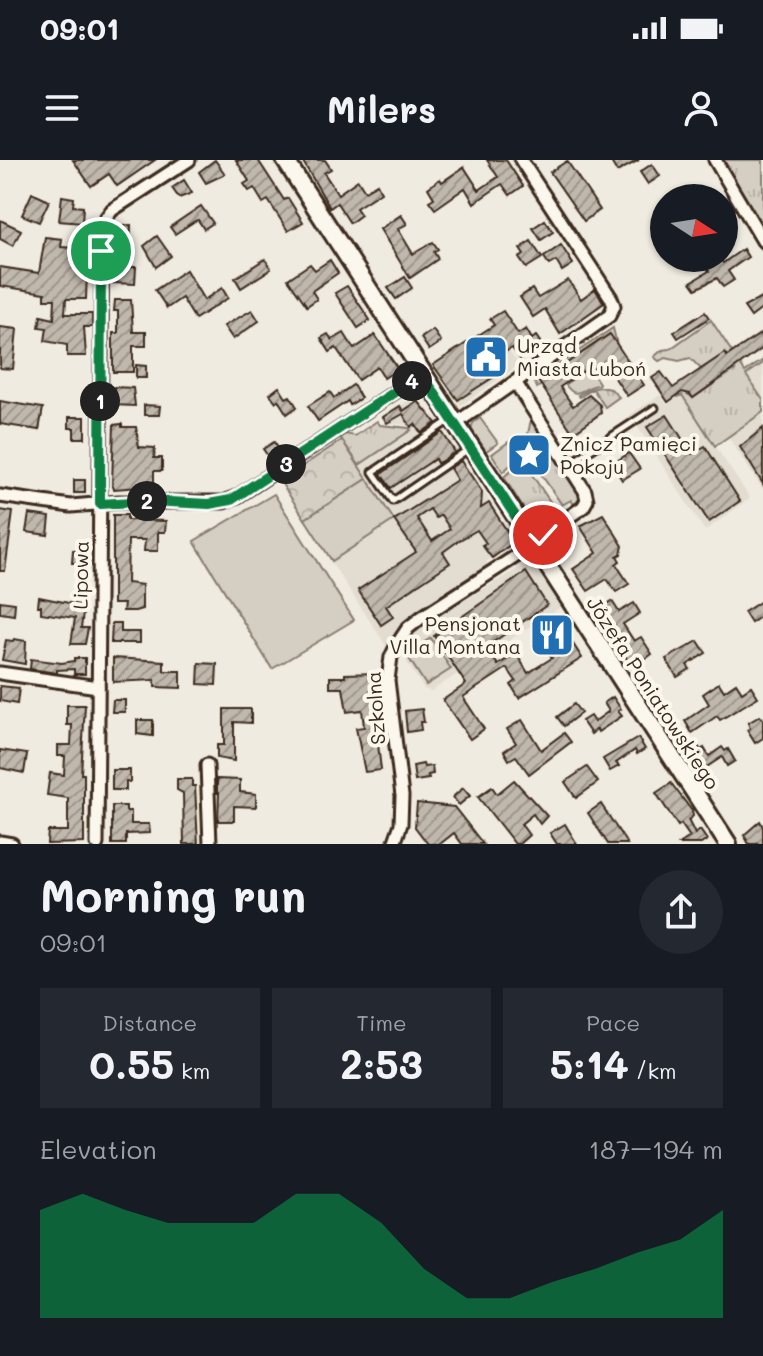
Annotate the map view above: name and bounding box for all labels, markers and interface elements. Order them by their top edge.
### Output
text: 09:01 [40,8,119,48]
text: Milers [327,85,436,132]
icon: menu [40,86,84,130]
icon: person [679,86,723,130]
north arrow [650,184,738,272]
map controls [650,184,738,272]
pin [67,217,135,285]
icon: arrive [79,229,123,273]
place label: Urząd Miasta Luboń [517,332,646,381]
public building icon: Urząd Miasta Luboń [462,333,510,381]
pin: 4 [392,361,432,401]
text: 4 [405,366,419,395]
pin: 1 [80,381,120,421]
text: 1 [95,386,105,415]
place label: Znicz Pamięci Pokoju [560,430,697,479]
place icon: Znicz Pamięci Pokoju [505,431,553,479]
pin: 3 [266,444,306,484]
text: 3 [279,449,293,478]
pin: 2 [127,481,167,521]
text: 2 [141,486,153,515]
pin [509,501,577,569]
icon: check [521,513,565,557]
street label: Lipowa [66,540,94,610]
street label: Józefa Poniatowskiego [582,591,726,794]
place label: Pensjonat Villa Montana [389,610,521,659]
restaurant icon: Pensjonat Villa Montana [528,611,576,659]
street label: Szkolna [359,671,391,746]
text: Morning run [40,866,306,923]
button: share [639,870,723,954]
text: 09:01 [40,925,107,959]
text: Distance [102,1008,197,1037]
text: Time [356,1008,407,1037]
text: Pace [586,1008,640,1037]
text: 0.55 [89,1037,174,1089]
text: 2:53 [340,1037,423,1089]
text: 5:14 [550,1037,629,1089]
text: km [174,1056,210,1085]
text: /km [629,1056,677,1085]
text: Elevation [40,1132,157,1166]
text: 187–194 m [589,1132,723,1166]

